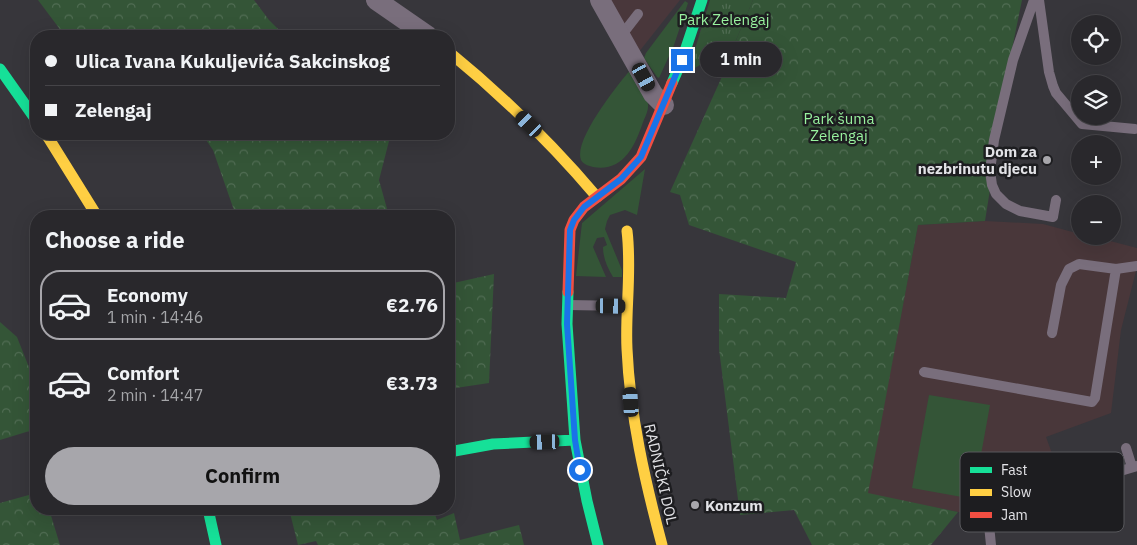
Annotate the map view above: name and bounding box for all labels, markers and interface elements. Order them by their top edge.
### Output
park label: Park Zelengaj [678,10,770,29]
map controls [1071,15,1121,245]
button: locate [1071,15,1121,65]
callout: 1 min [700,42,782,78]
text: Ulica Ivana Kukuljevića Sakcinskog [75,49,390,73]
route end [671,49,693,71]
text: 1 min [720,49,762,69]
car [630,60,657,94]
button: layers [1071,75,1121,125]
text: Zelengaj [75,98,152,122]
car [512,108,545,140]
park label: Park šuma Zelengaj [804,109,874,145]
button: + [1071,135,1121,185]
place label: Dom za nezbrinutu djecu [918,142,1037,178]
marker: Dom za nezbrinutu djecu [1041,154,1053,166]
button: − [1071,195,1121,245]
text: Choose a ride [45,225,185,254]
icon: car [47,283,92,328]
text: Economy [107,283,188,307]
text: €2.76 [386,293,438,317]
car [595,298,626,314]
text: 1 min · 14:46 [107,307,203,327]
icon: car [47,361,92,406]
text: Comfort [107,361,180,385]
text: €3.73 [386,371,438,395]
text: 2 min · 14:47 [107,385,203,405]
car [622,387,639,417]
street label: RADNIČKI DOL [640,422,682,527]
car [529,434,560,450]
button: Confirm [45,447,440,505]
legend [960,452,1124,532]
route start [569,459,591,481]
text: Fast [1001,461,1027,479]
text: Slow [1001,483,1032,501]
place label: Konzum [705,496,763,515]
marker: Konzum [689,499,701,511]
text: Jam [1001,506,1028,524]

